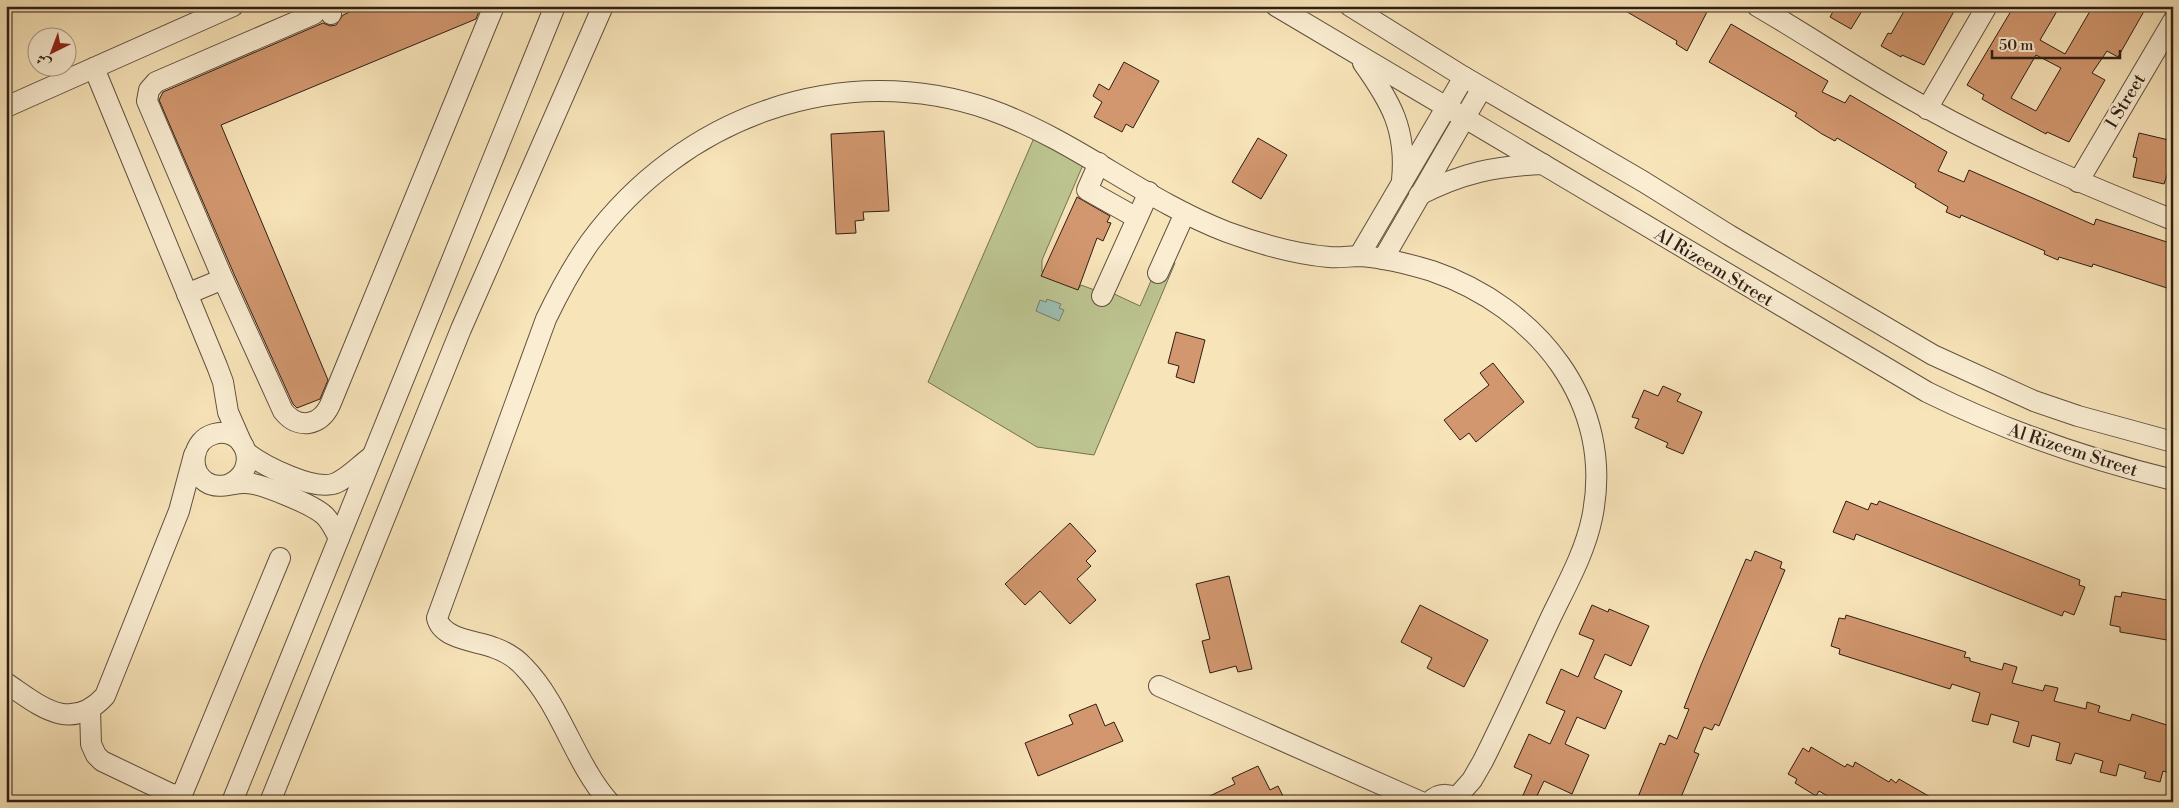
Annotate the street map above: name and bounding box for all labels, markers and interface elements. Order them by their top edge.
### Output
north arrow [28,28,78,78]
scale bar [1992,28,2119,60]
text: 50 m [1999,36,2033,55]
text: ش [33,50,55,72]
street label: 1 Street [2100,69,2151,133]
street label: Al Rizeem Street [1649,222,1778,312]
street label: Al Rizeem Street [2004,418,2141,482]

